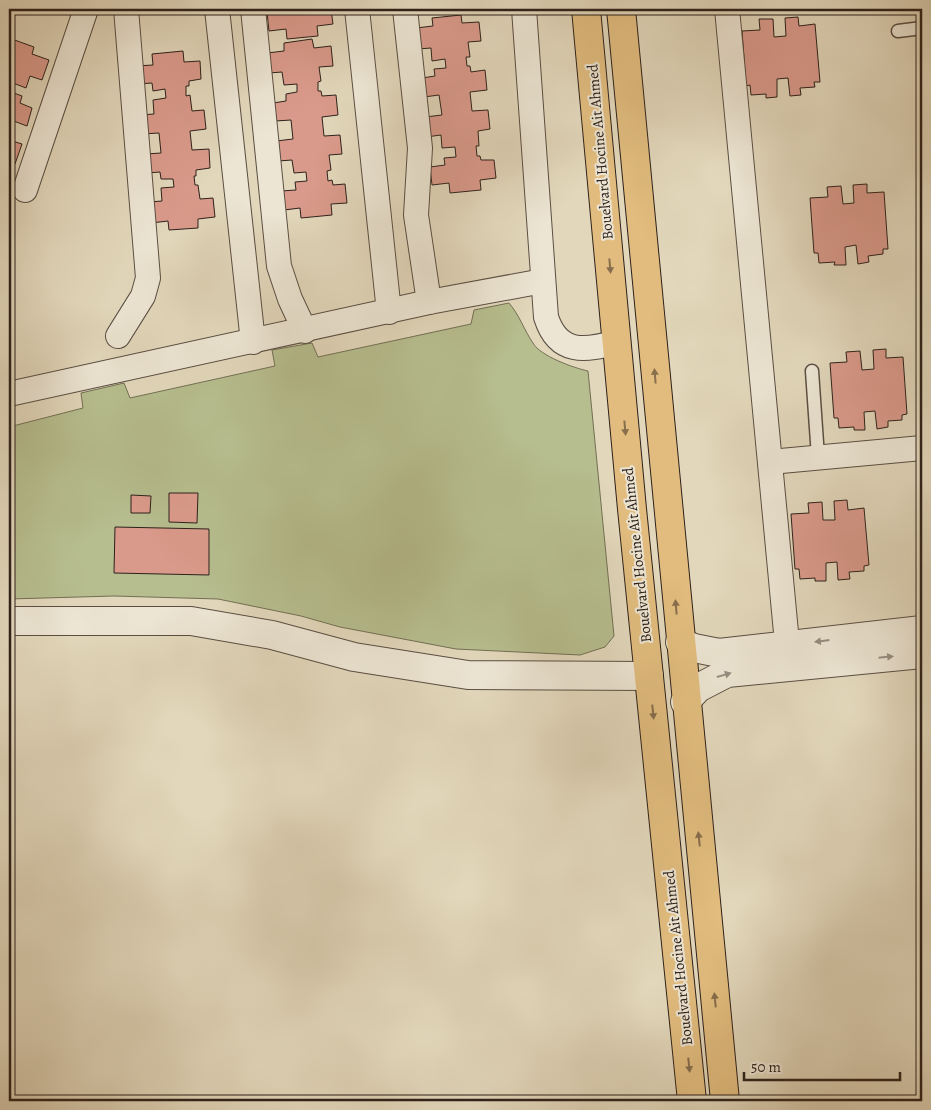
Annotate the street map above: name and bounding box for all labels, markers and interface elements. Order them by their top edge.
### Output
street label: Bouelvard Hocine Ait Ahmed [582,62,618,241]
one-way arrow [606,259,614,275]
one-way arrow [650,368,658,384]
one-way arrow [621,420,629,436]
street label: Bouelvard Hocine Ait Ahmed [618,465,656,644]
one-way arrow [672,599,680,615]
one-way arrow [813,637,829,645]
one-way arrow [878,653,894,661]
one-way arrow [717,670,732,678]
one-way arrow [649,704,657,720]
one-way arrow [695,830,703,846]
street label: Bouelvard Hocine Ait Ahmed [659,868,697,1047]
one-way arrow [711,992,719,1008]
scale bar [744,1050,900,1082]
one-way arrow [685,1057,693,1073]
text: 50 m [751,1057,781,1077]

